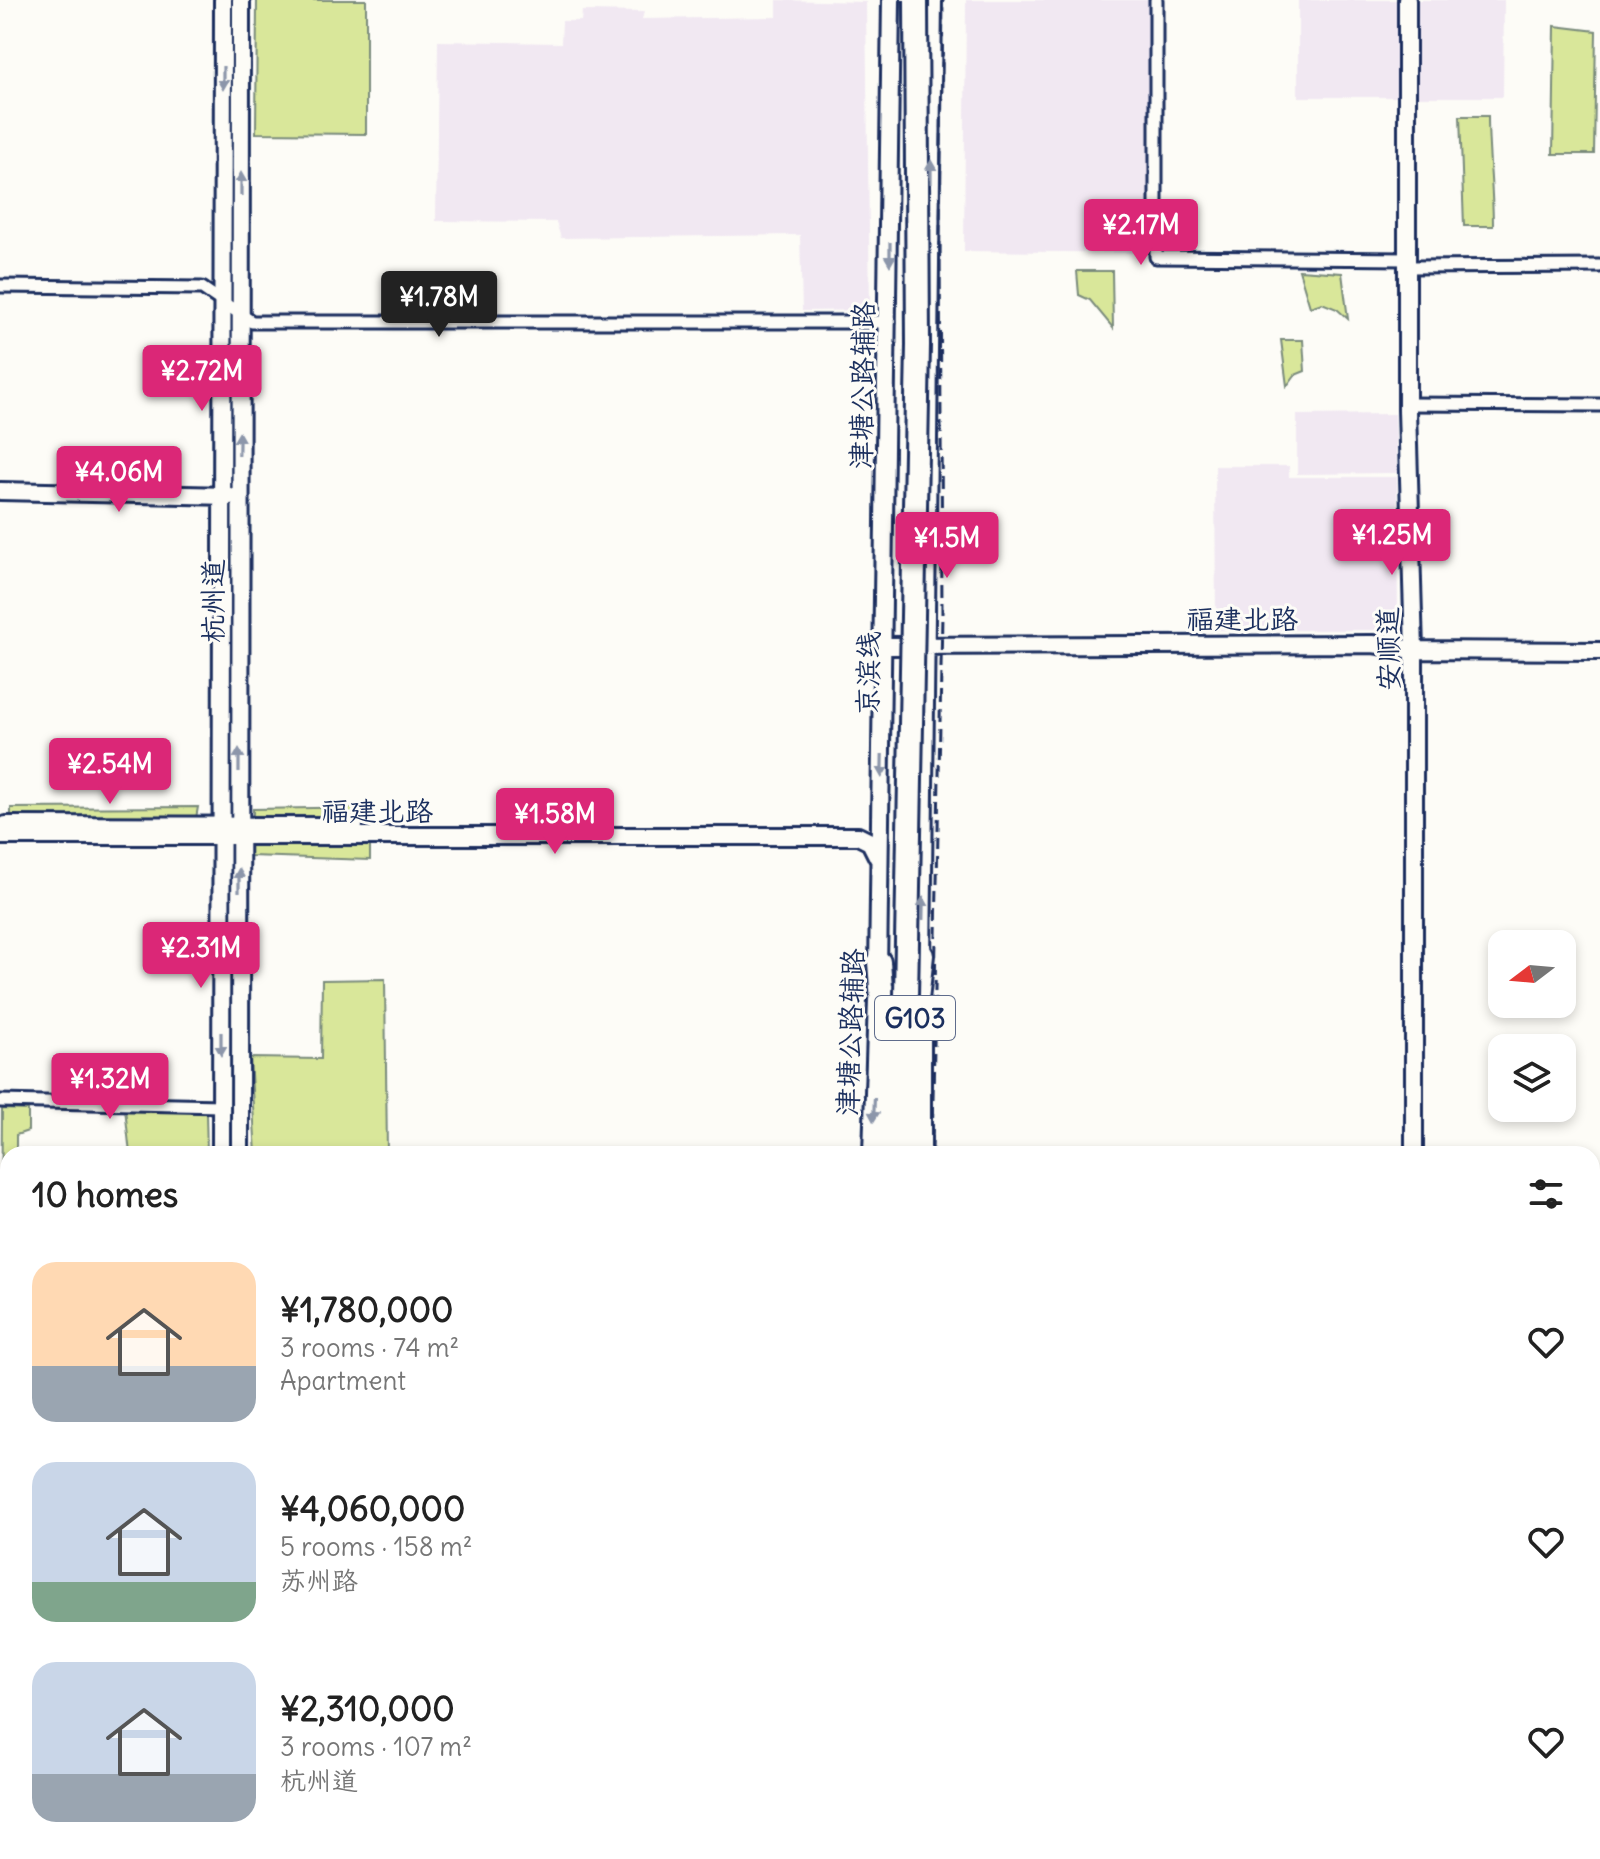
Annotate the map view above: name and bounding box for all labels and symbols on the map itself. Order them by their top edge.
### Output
one-way arrow [217,66,229,91]
one-way arrow [925,159,938,184]
one-way arrow [235,171,247,196]
pin: ¥2.17M [1076,199,1206,267]
one-way arrow [883,242,896,267]
pin: ¥1.78M [374,271,504,339]
street label: 津塘公路辅路 [843,301,881,469]
pin: ¥2.72M [137,345,267,413]
one-way arrow [233,431,245,456]
pin: ¥4.06M [54,446,184,514]
pin: ¥1.25M [1327,509,1457,577]
pin: ¥1.5M [891,512,1003,580]
street label: 杭州道 [195,559,231,643]
street label: 福建北路 [1186,601,1298,637]
street label: 安顺道 [1369,607,1407,691]
street label: 京滨线 [849,631,887,715]
pin: ¥2.54M [45,738,175,806]
one-way arrow [233,747,245,772]
one-way arrow [876,754,889,779]
pin: ¥1.58M [490,788,620,856]
street label: 福建北路 [321,793,433,829]
one-way arrow [233,867,245,892]
one-way arrow [917,895,929,920]
pin: ¥2.31M [136,922,266,990]
north arrow [1488,930,1576,1018]
street label: 津塘公路辅路 [829,947,871,1117]
road number: G103 [875,996,955,1040]
one-way arrow [215,1032,227,1057]
pin: ¥1.32M [45,1053,175,1121]
one-way arrow [867,1098,880,1123]

